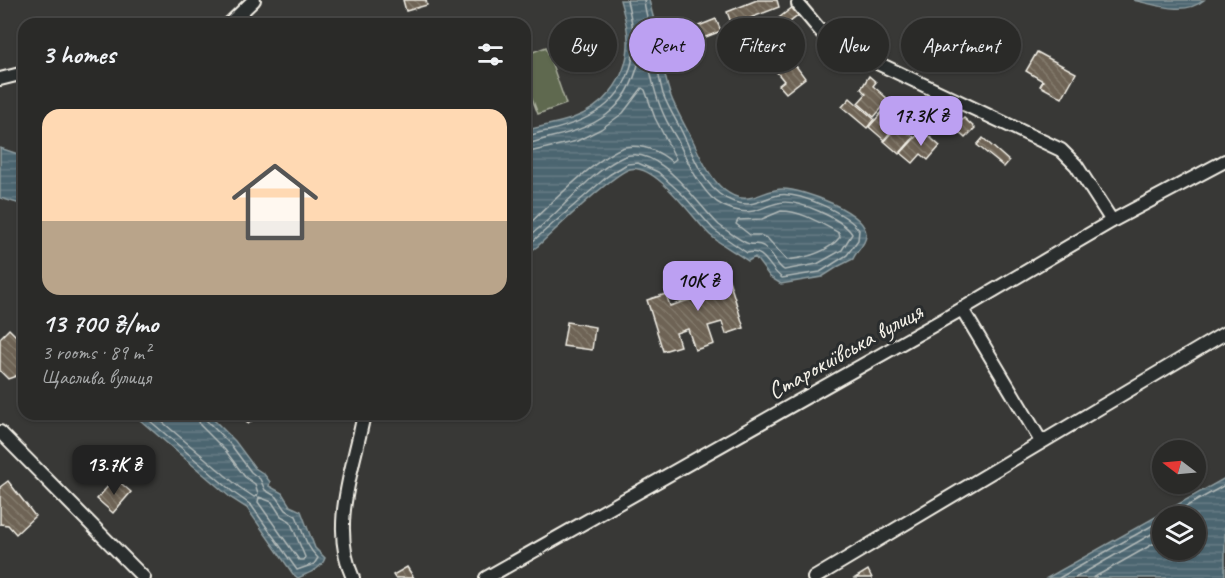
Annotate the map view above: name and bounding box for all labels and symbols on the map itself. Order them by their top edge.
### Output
pin: 17.3K ₴ [866,96,976,147]
pin: 10K ₴ [656,261,740,312]
street label: Старокиївська вулиця [762,295,929,406]
north arrow [1152,440,1206,494]
pin: 13.7K ₴ [59,445,169,496]

